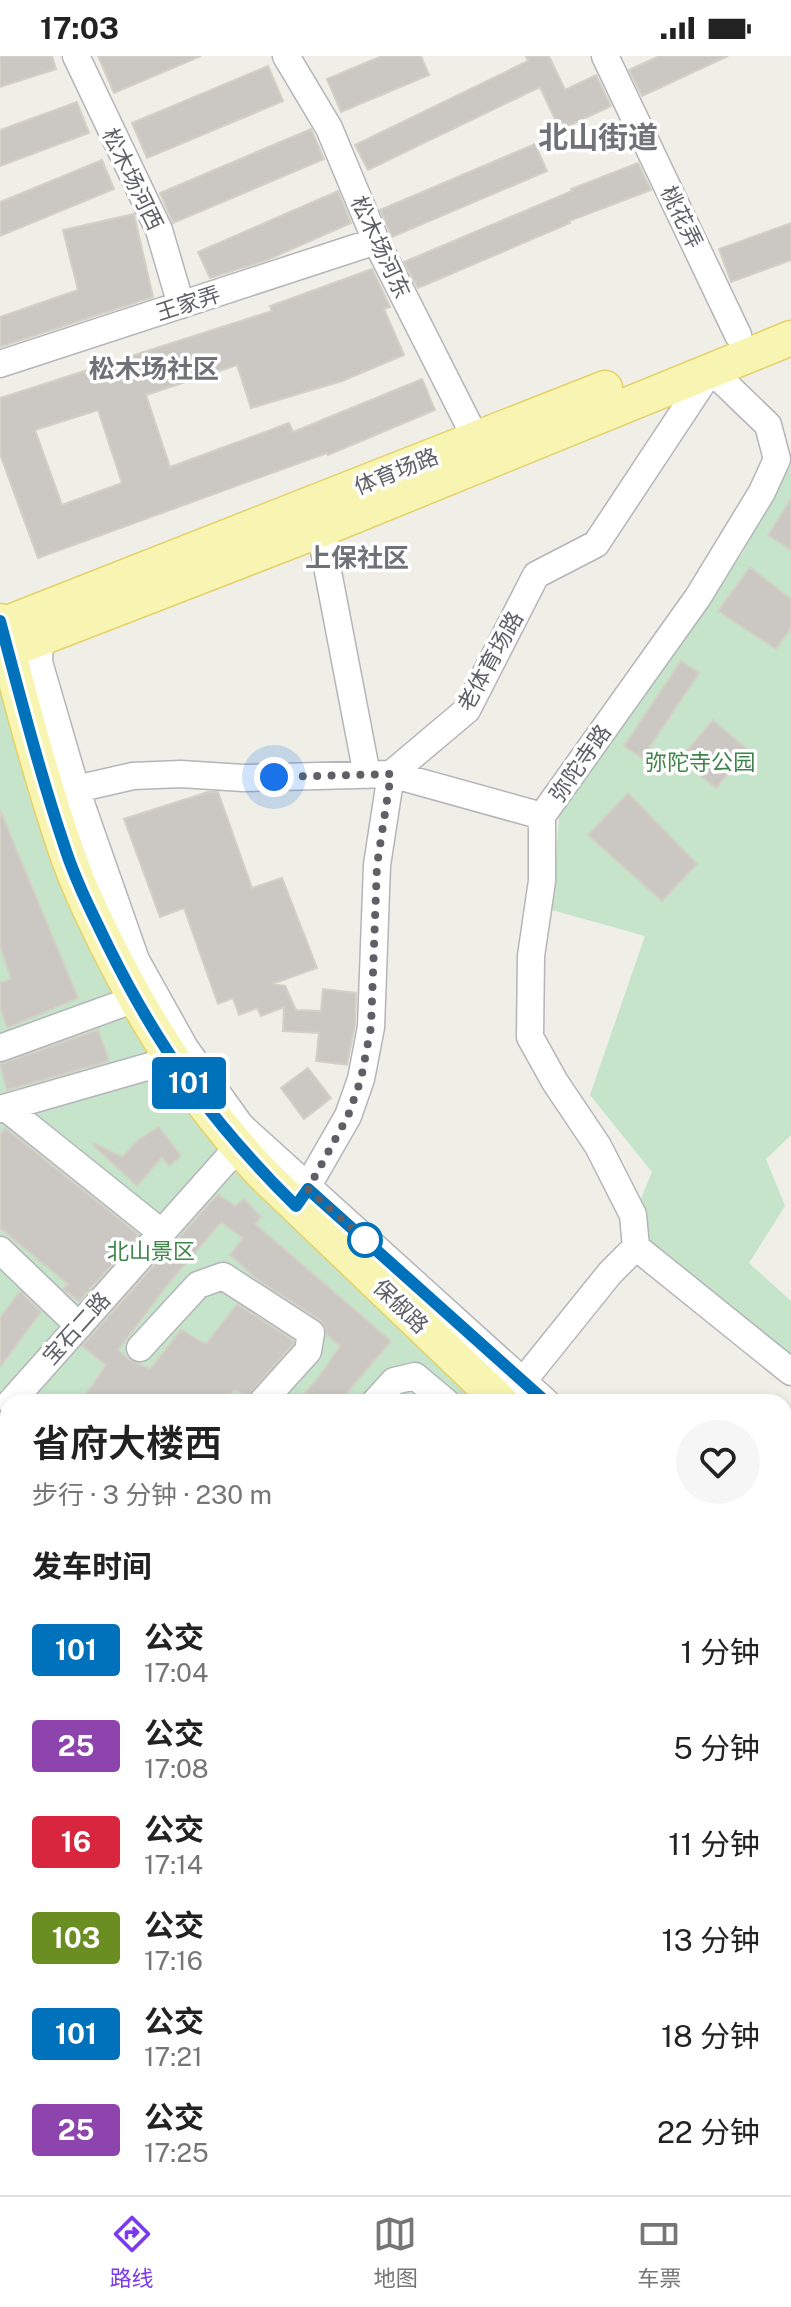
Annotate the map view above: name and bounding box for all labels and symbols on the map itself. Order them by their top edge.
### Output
district label: 北山街道 [538,119,658,155]
street label: 松木场河西 [97,124,169,234]
street label: 桃花弄 [656,182,708,252]
street label: 松木场河东 [346,192,416,302]
street label: 王家弄 [153,280,223,326]
district label: 松木场社区 [89,353,219,384]
street label: 体育场路 [350,442,442,500]
district label: 上保社区 [305,542,409,573]
street label: 老体育场路 [452,607,528,715]
street label: 弥陀寺路 [544,719,616,807]
park label: 弥陀寺公园 [645,749,755,775]
your location [254,757,294,797]
line badge: 101 [143,1057,235,1109]
unlabelled marker [348,1223,382,1257]
park label: 北山景区 [107,1238,195,1264]
street label: 保俶路 [368,1274,434,1338]
street label: 宝石二路 [37,1287,115,1369]

